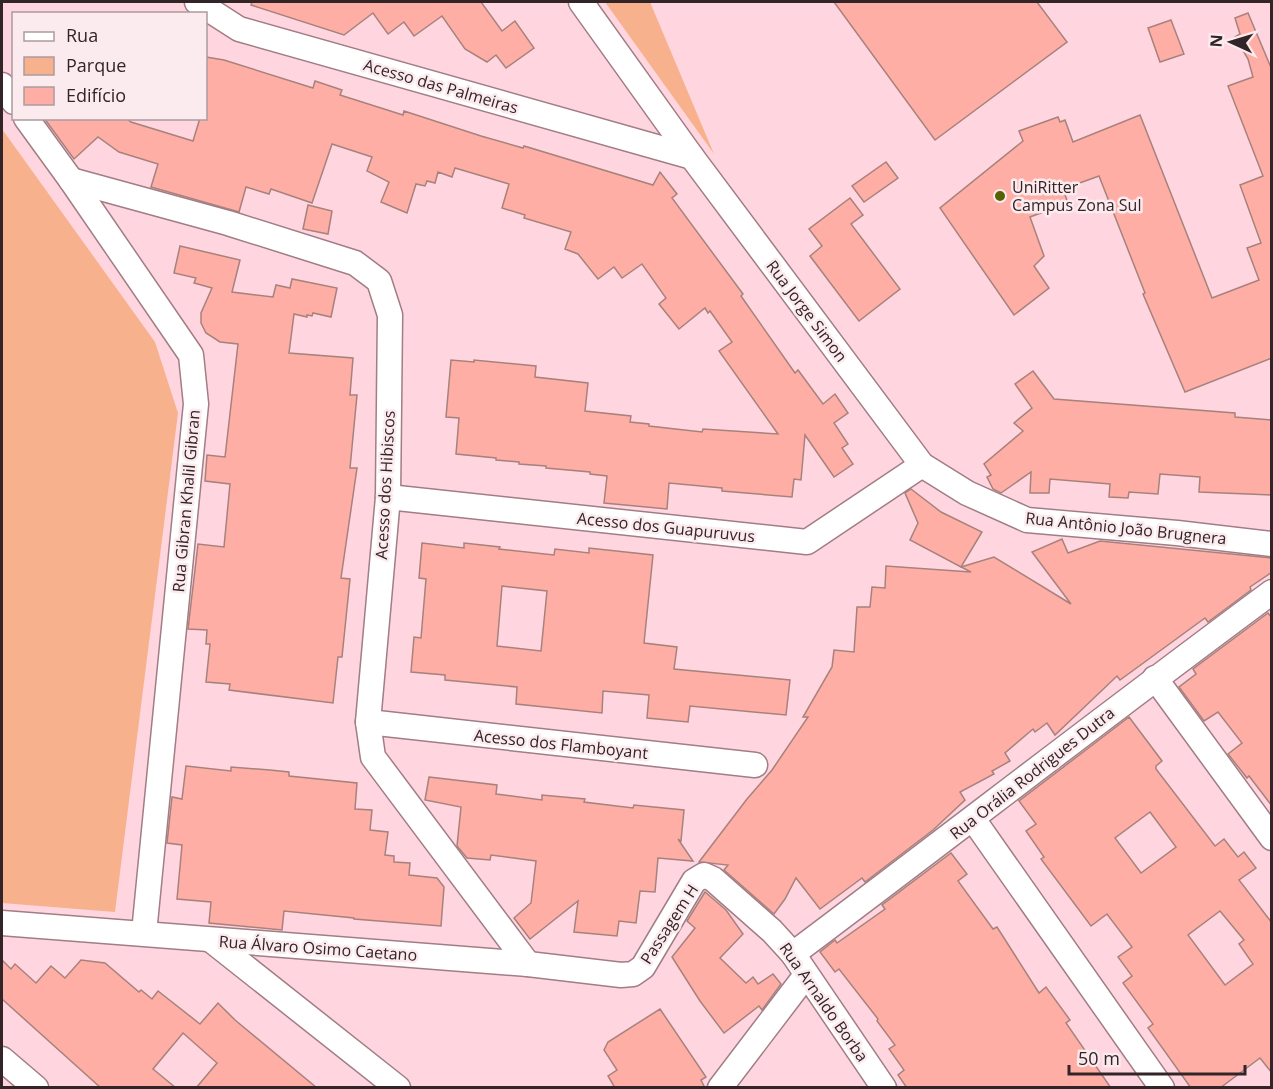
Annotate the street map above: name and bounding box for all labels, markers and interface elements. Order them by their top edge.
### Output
legend [12,12,207,120]
north arrow [1201,12,1261,72]
text: Rua [66,23,98,47]
text: N [1205,34,1227,48]
text: Parque [66,53,126,77]
street label: Acesso das Palmeiras [361,53,521,119]
text: Edifício [66,83,126,107]
place label: UniRitter Campus Zona Sul [1012,176,1141,216]
marker: UniRitter Campus Zona Sul [993,189,1007,203]
street label: Rua Jorge Simon [761,256,853,366]
street label: Rua Gibran Khalil Gibran [167,409,205,593]
street label: Acesso dos Hibiscos [370,410,400,560]
street label: Acesso dos Guapuruvus [576,507,756,547]
street label: Rua Antônio João Brugnera [1024,507,1228,549]
street label: Rua Orália Rodrigues Dutra [945,702,1119,844]
street label: Acesso dos Flamboyant [473,724,649,764]
street label: Passagem H [635,880,703,968]
street label: Rua Álvaro Osimo Caetano [218,930,418,966]
street label: Rua Arnaldo Borba [775,938,873,1066]
scale bar [1069,1038,1244,1076]
text: 50 m [1078,1046,1120,1070]

